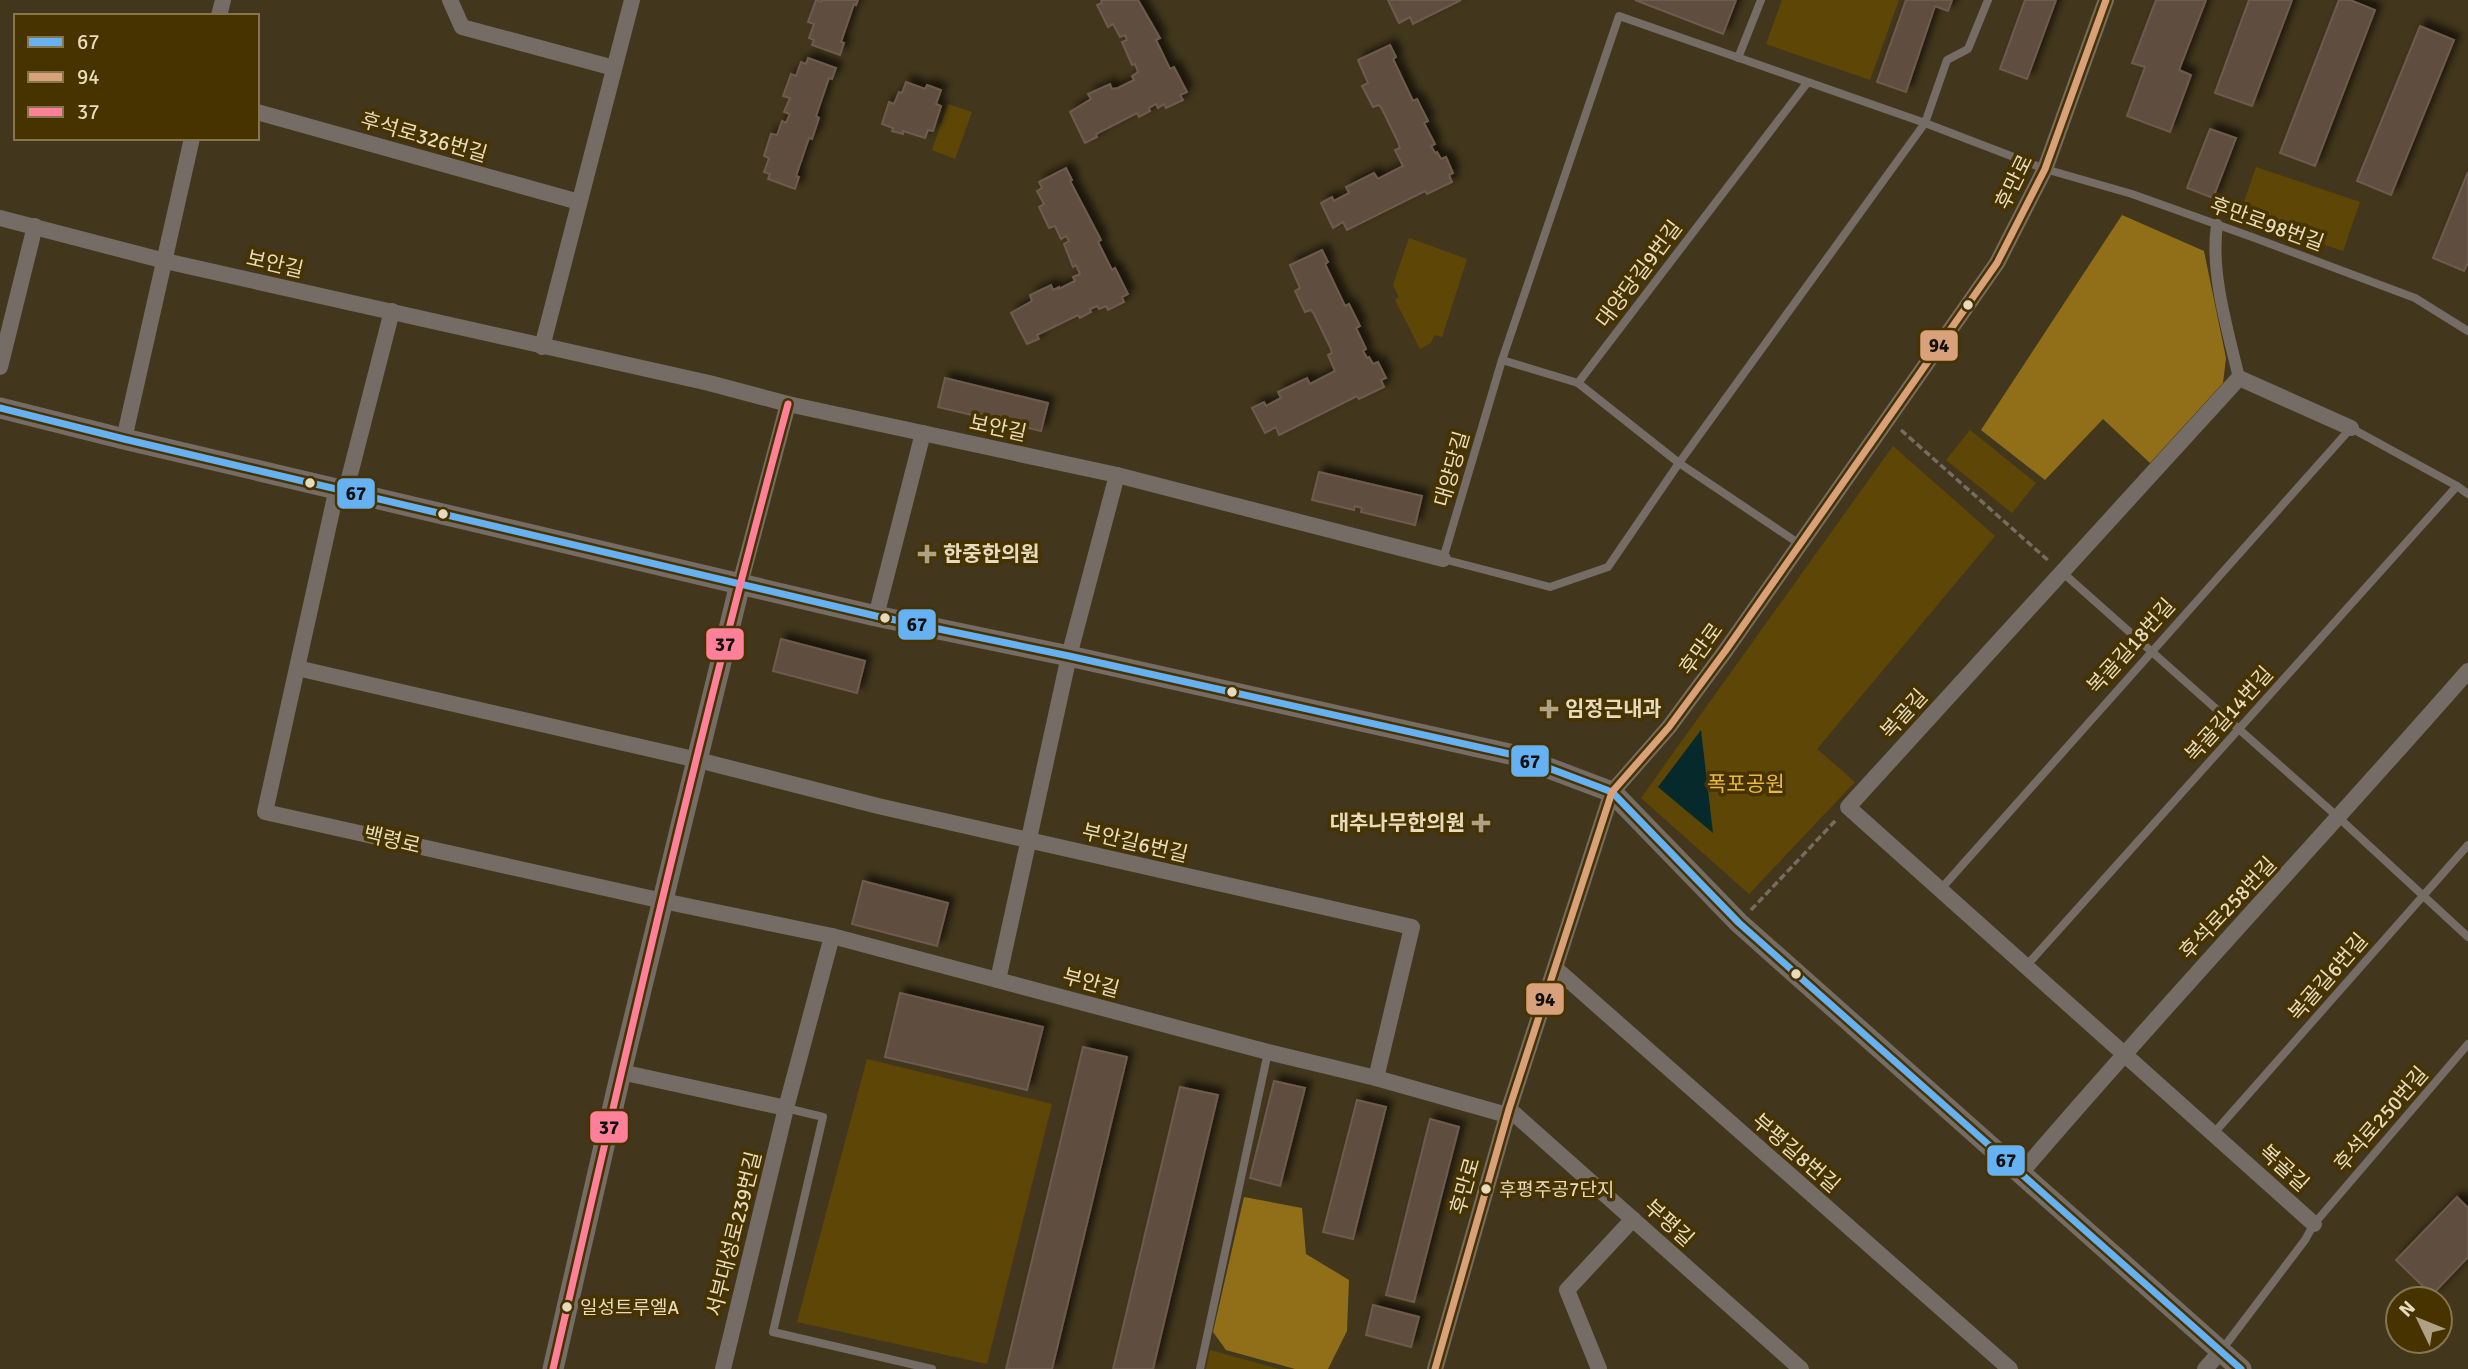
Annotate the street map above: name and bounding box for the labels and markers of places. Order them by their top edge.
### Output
unlabelled marker [1961,298,1975,312]
unlabelled marker [303,476,317,490]
unlabelled marker [436,507,450,521]
place label: 한중한의원 [943,541,1040,567]
marker: 한중한의원 [917,544,937,564]
unlabelled marker [878,611,892,625]
unlabelled marker [1225,685,1239,699]
place label: 임정근내과 [1565,696,1662,722]
marker: 임정근내과 [1539,699,1559,719]
place label: 대추나무한의원 [1330,810,1465,836]
marker: 대추나무한의원 [1471,813,1491,833]
unlabelled marker [1789,967,1803,981]
place label: 후평주공7단지 [1499,1178,1614,1202]
marker: 후평주공7단지 [1479,1182,1493,1196]
place label: 일성트루엘A [580,1296,679,1320]
marker: 일성트루엘A [560,1300,574,1314]

